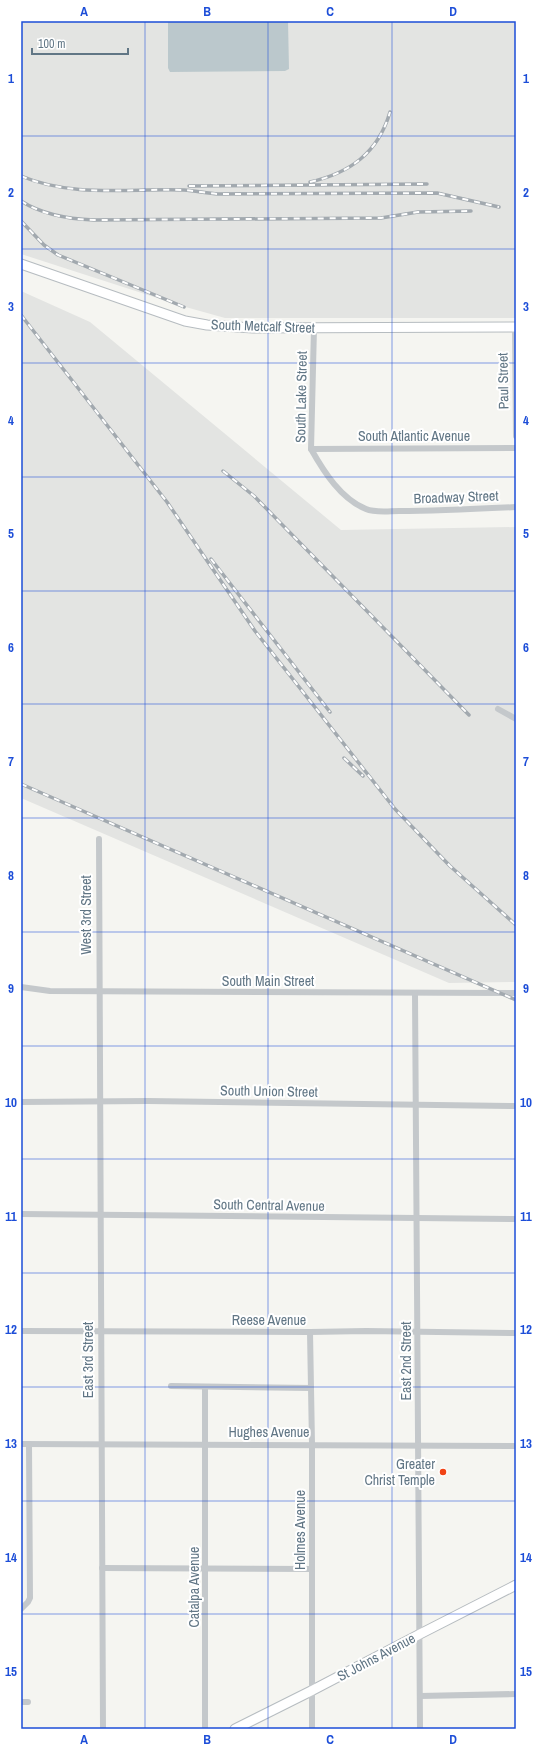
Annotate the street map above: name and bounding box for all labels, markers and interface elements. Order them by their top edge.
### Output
text: A [80,3,88,20]
text: B [203,3,211,20]
text: C [326,3,334,20]
text: D [449,3,457,20]
scale bar [32,30,128,56]
text: 100 m [38,36,65,52]
text: 1 [8,70,14,87]
text: 1 [523,70,529,87]
text: 2 [8,184,14,201]
text: 2 [523,184,529,201]
text: 3 [8,298,14,315]
text: 3 [523,298,529,315]
street label: South Metcalf Street [211,315,315,337]
street label: South Lake Street [291,351,311,443]
street label: Paul Street [494,352,512,410]
text: 4 [8,412,14,429]
text: 4 [523,412,529,429]
street label: South Atlantic Avenue [358,427,470,445]
street label: Broadway Street [413,487,499,507]
text: 5 [8,525,14,542]
text: 5 [523,525,529,542]
text: 6 [8,639,14,656]
text: 6 [523,639,529,656]
text: 7 [8,753,14,770]
text: 7 [523,753,529,770]
text: 8 [8,867,14,884]
text: 8 [523,867,529,884]
street label: West 3rd Street [77,875,95,955]
street label: South Main Street [222,972,314,990]
text: 9 [8,980,14,997]
text: 9 [523,980,529,997]
street label: South Union Street [220,1081,318,1101]
text: 10 [5,1094,17,1111]
text: 10 [520,1094,532,1111]
street label: South Central Avenue [213,1195,325,1215]
text: 11 [5,1208,17,1225]
text: 11 [520,1208,532,1225]
street label: Reese Avenue [232,1311,306,1329]
text: 12 [5,1321,17,1338]
street label: East 2nd Street [397,1321,415,1401]
text: 12 [520,1321,532,1338]
street label: East 3rd Street [79,1322,97,1398]
street label: Hughes Avenue [229,1423,309,1441]
text: 13 [5,1435,17,1452]
text: 13 [520,1435,532,1452]
place label: Greater Christ Temple [364,1455,435,1489]
marker: Greater Christ Temple [438,1467,448,1477]
street label: Holmes Avenue [291,1490,309,1570]
street label: Catalpa Avenue [185,1547,203,1627]
text: 14 [5,1549,17,1566]
text: 14 [520,1549,532,1566]
street label: St Johns Avenue [334,1629,418,1685]
text: 15 [5,1663,17,1680]
text: 15 [520,1663,532,1680]
text: A [80,1731,88,1748]
text: B [203,1731,211,1748]
text: C [326,1731,334,1748]
text: D [449,1731,457,1748]

